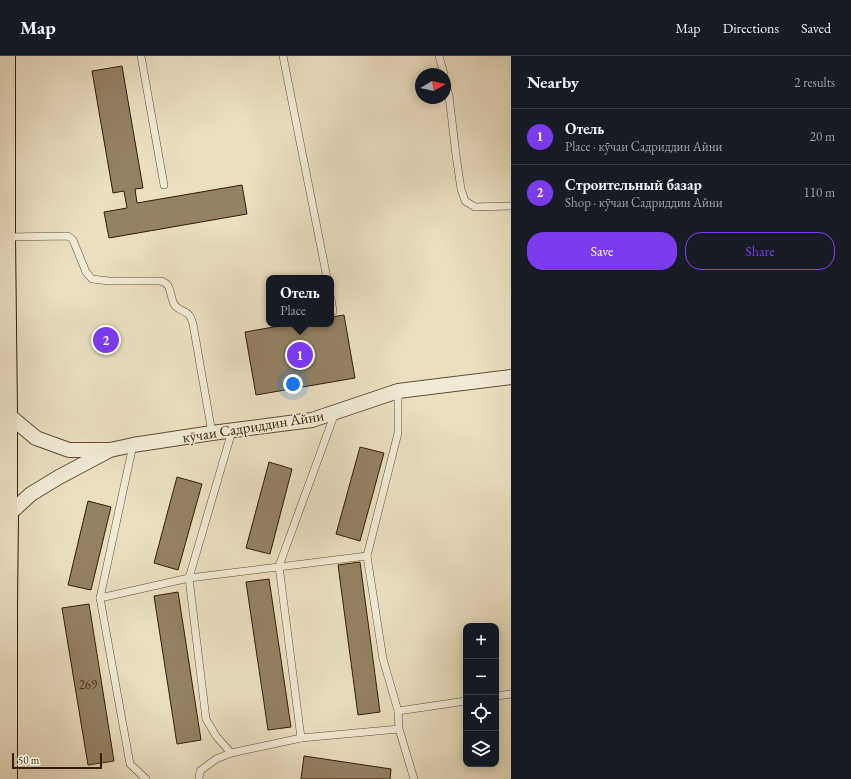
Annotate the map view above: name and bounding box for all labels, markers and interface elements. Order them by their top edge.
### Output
text: Map [20,15,56,40]
text: Map [675,19,701,37]
text: Directions [723,19,779,37]
text: Saved [801,19,831,37]
north arrow [415,68,451,104]
text: Nearby [527,71,579,93]
text: 2 results [794,74,835,91]
text: Отель [565,119,604,138]
text: 1 [537,128,543,145]
text: 20 m [810,128,835,145]
text: Place · кӯчаи Садриддин Айни [565,138,722,155]
text: Строительный базар [565,175,702,194]
text: 2 [537,184,543,201]
text: 110 m [804,184,835,201]
text: Shop · кӯчаи Садриддин Айни [565,194,723,211]
button: Save [527,232,677,270]
button: Share [685,232,835,270]
popup [266,275,334,327]
text: Отель [280,283,320,302]
text: Place [280,302,306,319]
pin: 2 [93,325,119,355]
pin: 1 [287,340,313,370]
your location [283,374,303,394]
street label: кӯчаи Садриддин Айни [181,405,325,447]
map controls [463,623,499,767]
button: + [463,623,499,659]
button: − [463,659,499,695]
house number: 269 [79,676,98,693]
button: locate [463,695,499,731]
button: layers [463,731,499,767]
scale bar [12,751,102,770]
text: 50 m [18,753,39,767]

